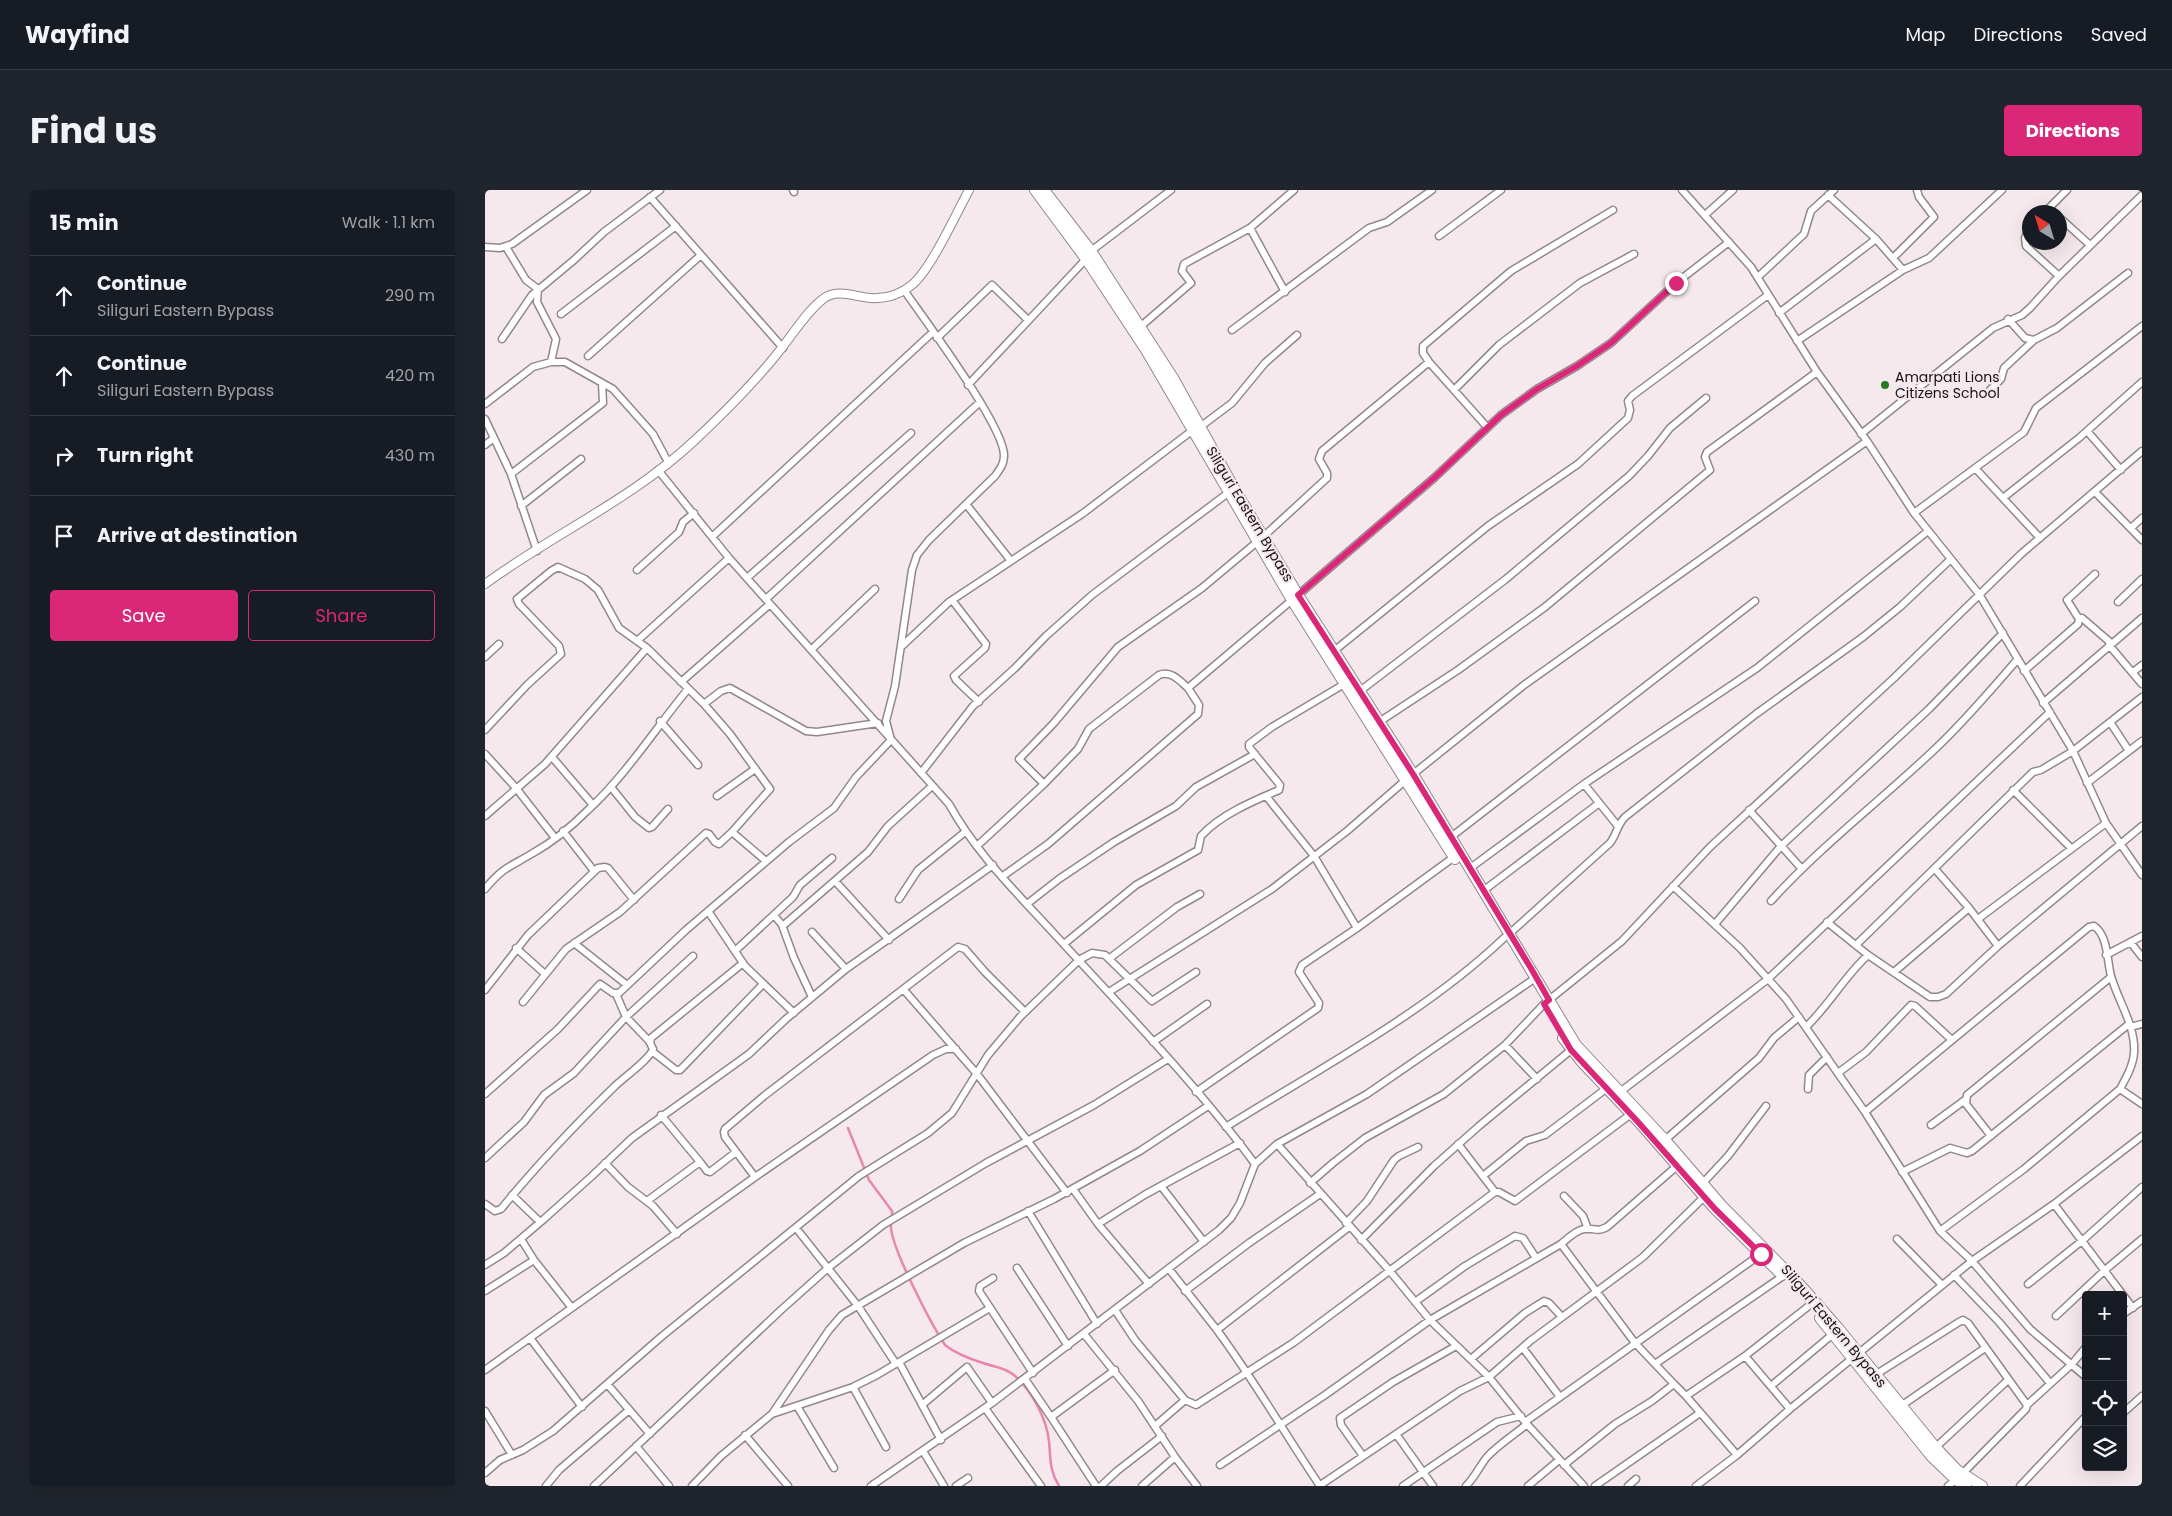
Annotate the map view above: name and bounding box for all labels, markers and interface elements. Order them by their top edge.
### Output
text: Wayfind [25,18,130,51]
text: Map [1906,22,1945,47]
text: Directions [1973,22,2063,47]
text: Saved [2091,22,2147,47]
button: Directions [2004,105,2142,156]
text: Find us [30,106,157,155]
north arrow [2022,205,2067,250]
text: 15 min [50,208,119,237]
text: Walk · 1.1 km [342,211,435,234]
text: Continue [97,270,187,297]
route end [1665,272,1688,295]
icon: ahead [50,282,78,310]
text: 290 m [385,284,435,307]
text: Siliguri Eastern Bypass [97,299,274,322]
text: Continue [97,350,187,377]
icon: ahead [50,362,78,390]
text: 420 m [385,364,435,387]
place label: Amarpati Lions Citizens School [1895,367,2000,403]
text: Siliguri Eastern Bypass [97,379,274,402]
marker: Amarpati Lions Citizens School [1879,379,1891,391]
icon: right [50,442,78,470]
text: Turn right [97,442,193,469]
street label: Siliguri Eastern Bypass [1202,442,1298,586]
text: 430 m [385,444,435,467]
icon: arrive [50,522,78,550]
text: Arrive at destination [97,522,298,549]
button: Save [50,590,238,641]
button: Share [248,590,435,641]
route start [1750,1243,1773,1266]
street label: Siliguri Eastern Bypass [1777,1260,1891,1392]
map controls [2082,1291,2127,1471]
button: + [2082,1291,2127,1336]
button: − [2082,1336,2127,1381]
button: locate [2082,1381,2127,1426]
button: layers [2082,1426,2127,1471]

